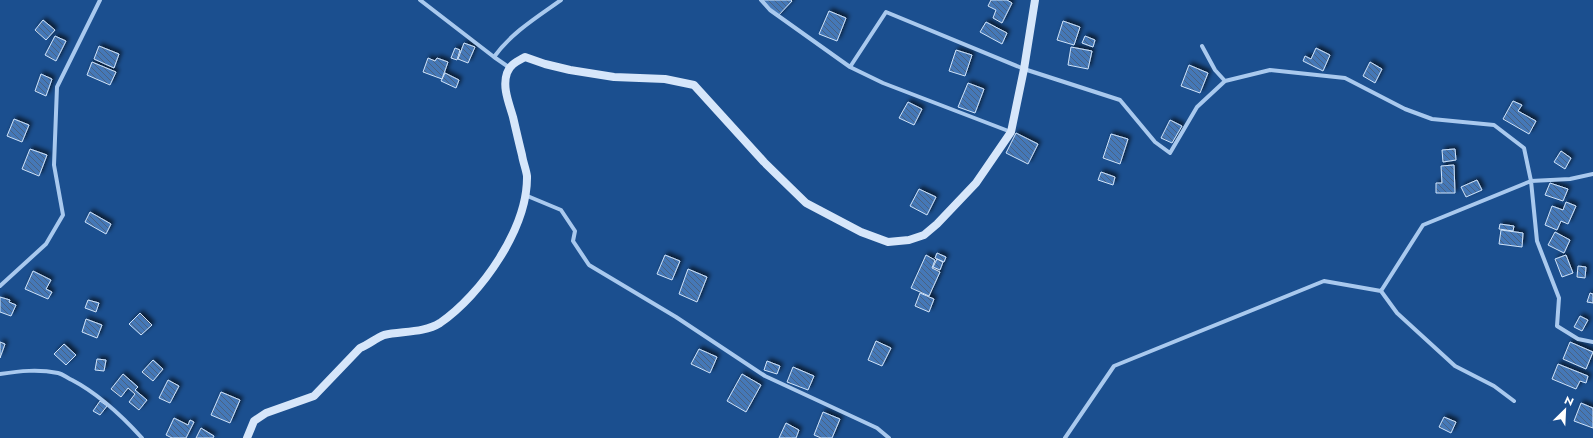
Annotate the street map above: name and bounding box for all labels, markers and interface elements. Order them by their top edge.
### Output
north arrow [1545,390,1585,430]
text: N [1562,392,1576,410]

